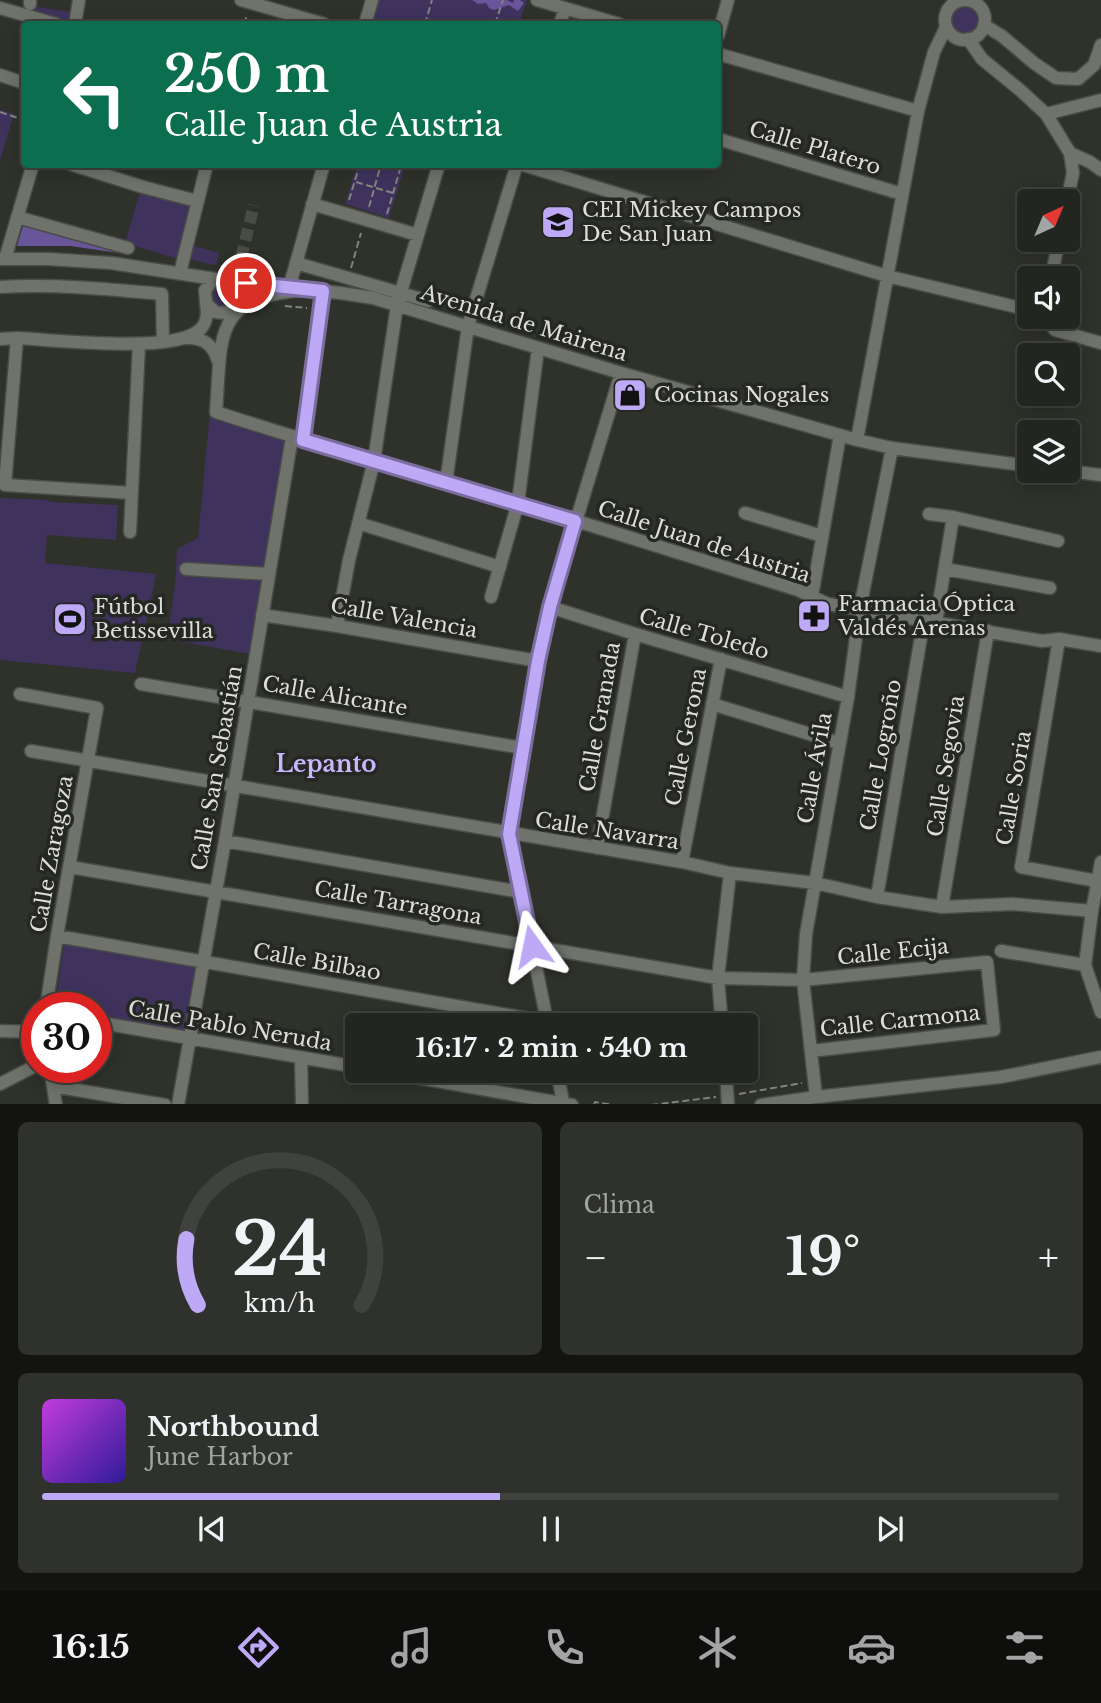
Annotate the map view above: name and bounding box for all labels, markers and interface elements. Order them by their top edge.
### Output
text: 250 m [164,44,329,105]
icon: left [49,49,140,140]
text: Calle Juan de Austria [164,105,502,145]
street label: Calle Platero [746,116,884,180]
north arrow [1017,189,1080,252]
map controls [1017,189,1080,483]
place label: CEI Mickey Campos De San Juan [582,197,801,247]
school or university icon: CEI Mickey Campos De San Juan [539,203,577,241]
pin [216,253,276,313]
icon: arrive [227,264,265,302]
button: sound [1017,266,1080,329]
street label: Avenida de Mairena [417,279,631,367]
button: search [1017,343,1080,406]
shop icon: Cocinas Nogales [611,376,649,414]
place label: Cocinas Nogales [654,382,829,408]
button: layers [1017,420,1080,483]
street label: Calle Juan de Austria [594,495,814,589]
place label: Farmacia Óptica Valdés Arenas [837,591,1015,641]
street label: Calle Valencia [328,592,480,644]
place label: Fútbol Betissevilla [94,594,214,644]
pharmacy icon: Farmacia Óptica Valdés Arenas [795,597,833,635]
sports icon: Fútbol Betissevilla [51,600,89,638]
street label: Calle Toledo [636,603,772,665]
street label: Calle Granada [574,640,626,794]
street label: Calle San Sebastián [186,664,248,872]
street label: Calle Gerona [660,665,712,808]
street label: Calle Alicante [260,670,410,722]
street label: Calle Logroño [855,677,907,833]
street label: Calle Segovia [922,693,970,839]
street label: Calle Ávila [792,710,838,826]
street label: Calle Soria [991,728,1037,848]
district label: Lepanto [276,750,376,778]
street label: Calle Zaragoza [25,773,79,935]
street label: Calle Navarra [533,807,681,855]
street label: Calle Tarragona [312,875,484,931]
position arrow [495,909,569,983]
street label: Calle Ecija [836,933,950,971]
street label: Calle Bilbao [251,938,383,986]
speed limit sign: 30 [21,992,112,1083]
street label: Calle Pablo Neruda [126,995,334,1057]
street label: Calle Carmona [819,1000,982,1042]
text: 16:17 · 2 min · 540 m [415,1032,688,1064]
text: Clima [584,1191,655,1219]
text: 24 [232,1204,328,1295]
text: 19° [785,1225,860,1289]
text: − [584,1234,608,1281]
text: + [1038,1234,1059,1281]
text: km/h [244,1287,315,1318]
text: Northbound [147,1411,319,1443]
text: June Harbor [147,1443,293,1471]
icon: previous [193,1510,231,1548]
icon: pause [532,1510,570,1548]
icon: next [871,1510,909,1548]
icon: directions [234,1623,283,1672]
icon: music [387,1623,436,1672]
icon: phone [540,1623,589,1672]
icon: climate [693,1623,742,1672]
icon: car [847,1623,896,1672]
icon: filters [1000,1623,1049,1672]
text: 16:15 [52,1627,130,1667]

